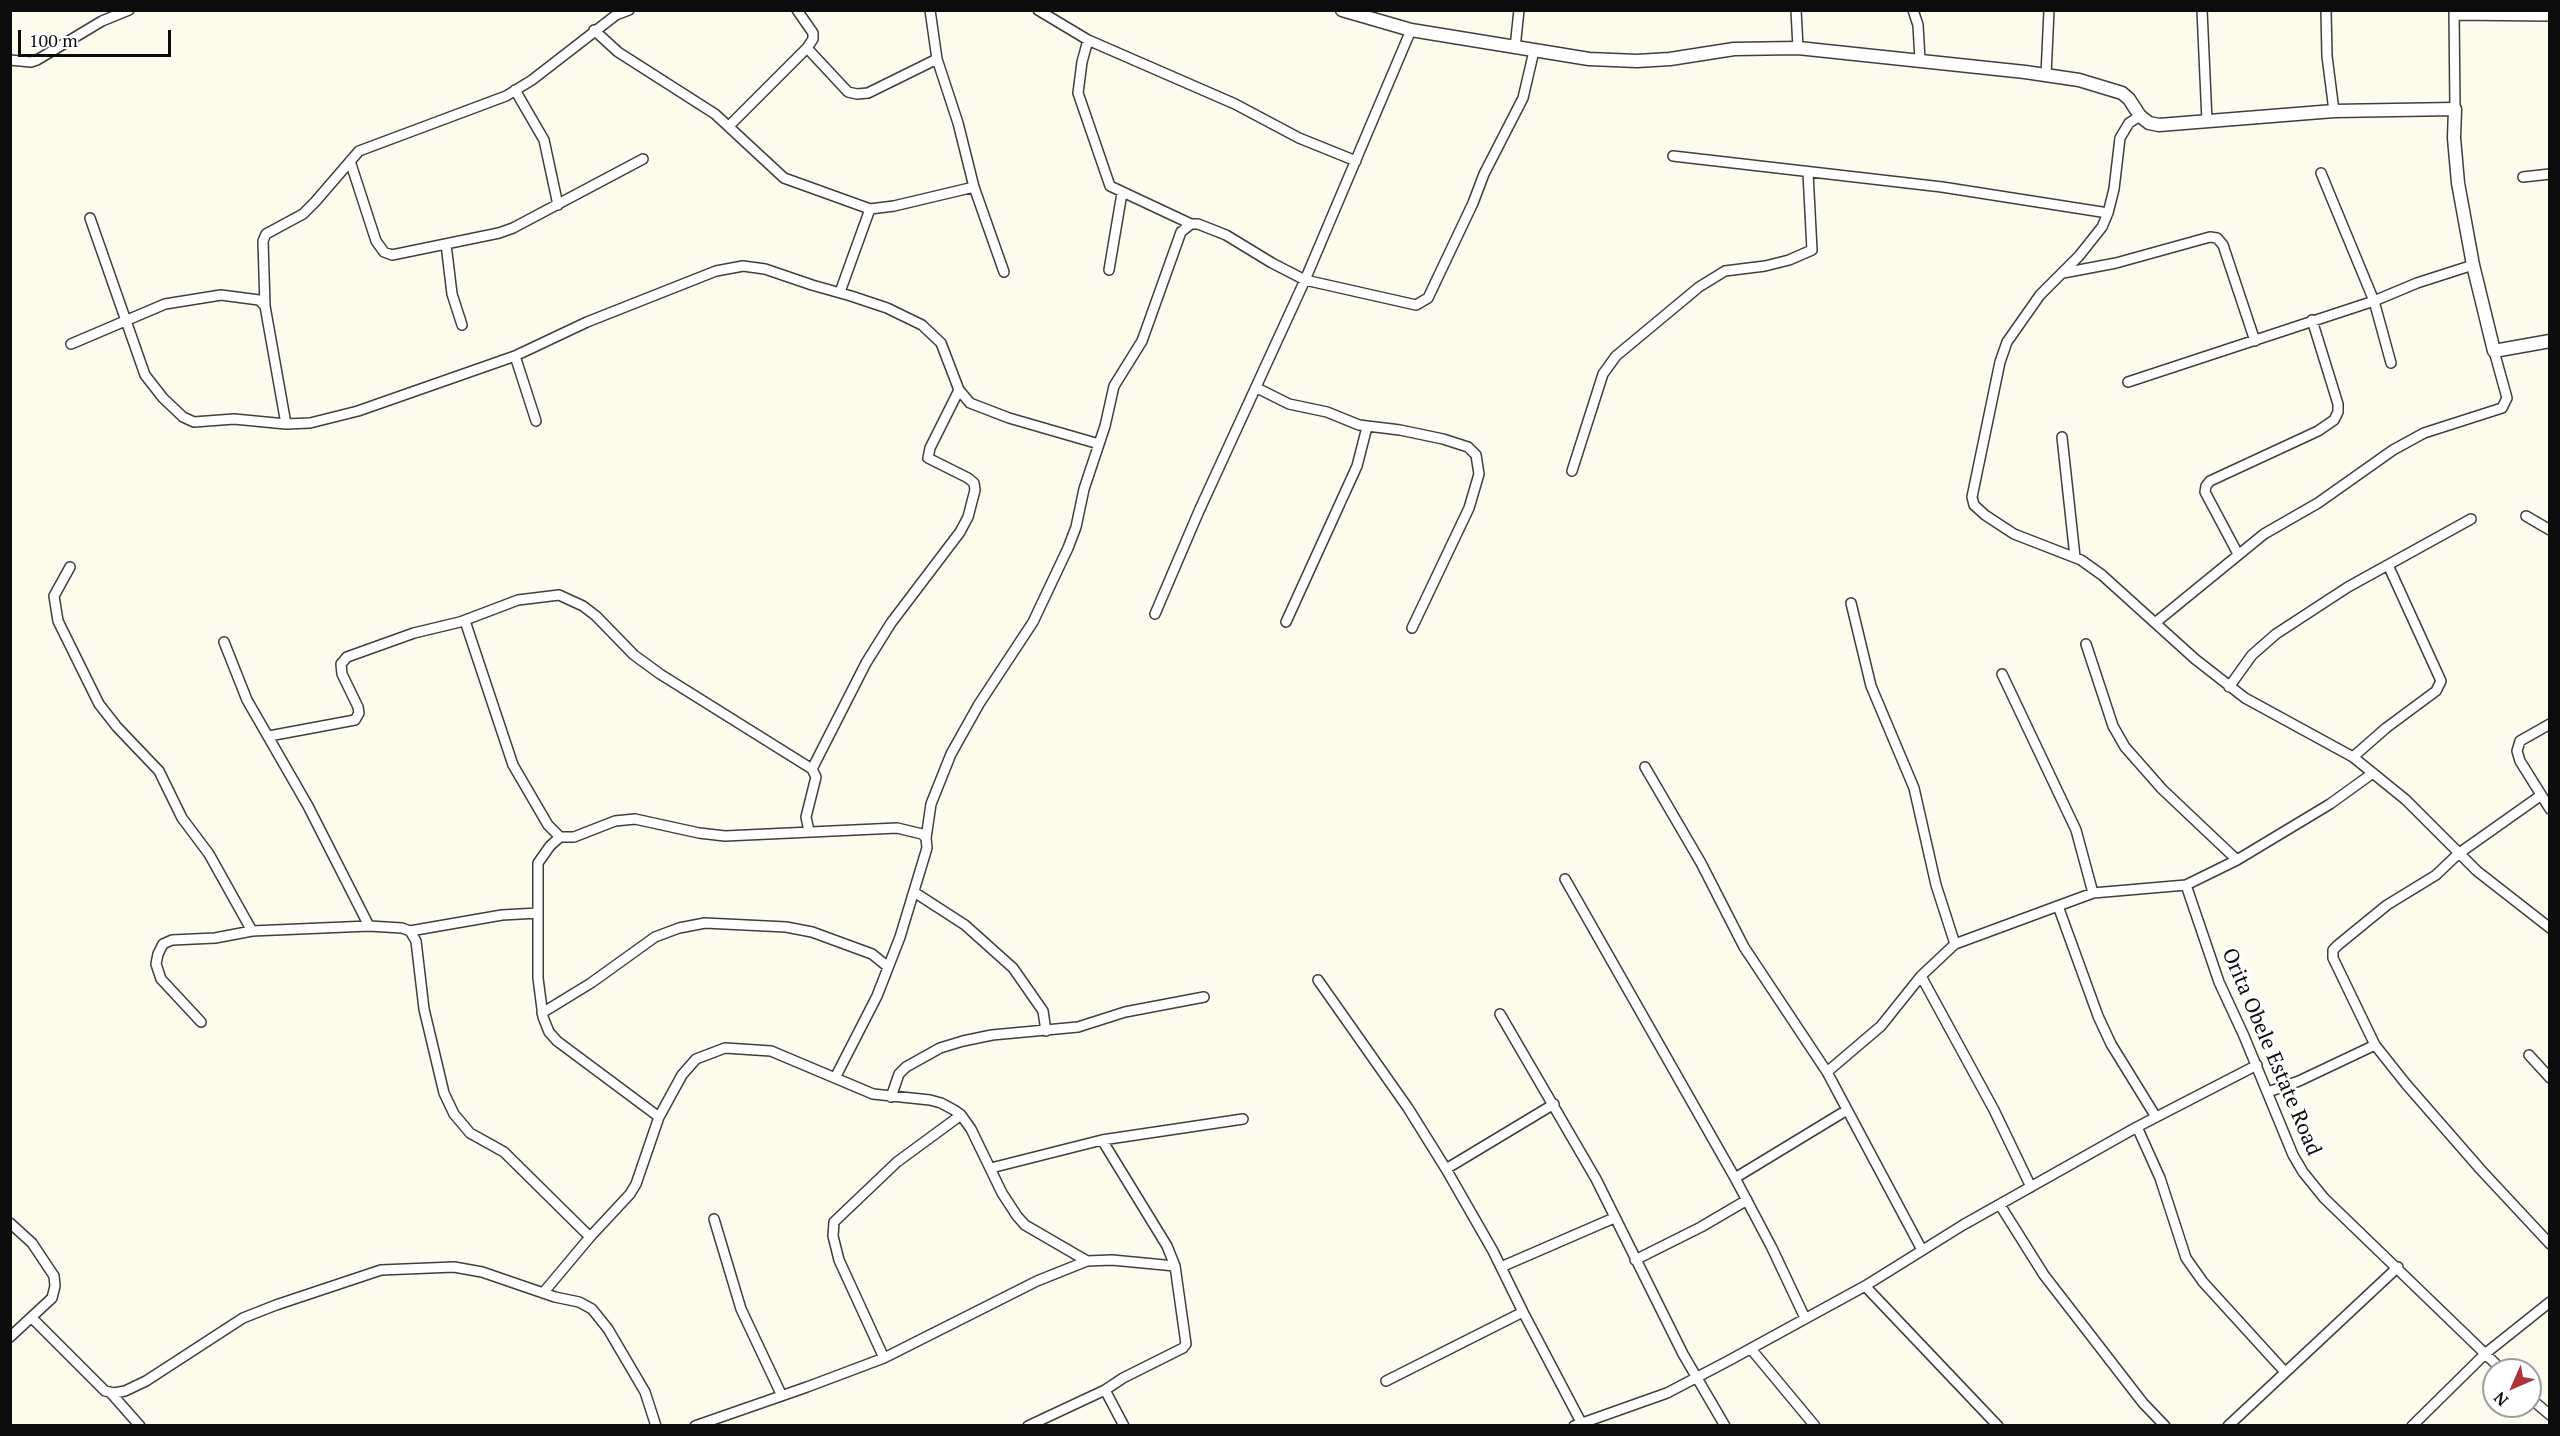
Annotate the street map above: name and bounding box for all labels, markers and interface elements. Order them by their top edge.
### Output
scale bar [21,18,174,56]
text: 100 m [29,28,78,52]
street label: Orita Obele Estate Road [2216,944,2326,1160]
north arrow [2482,1358,2542,1418]
text: N [2489,1387,2513,1411]

